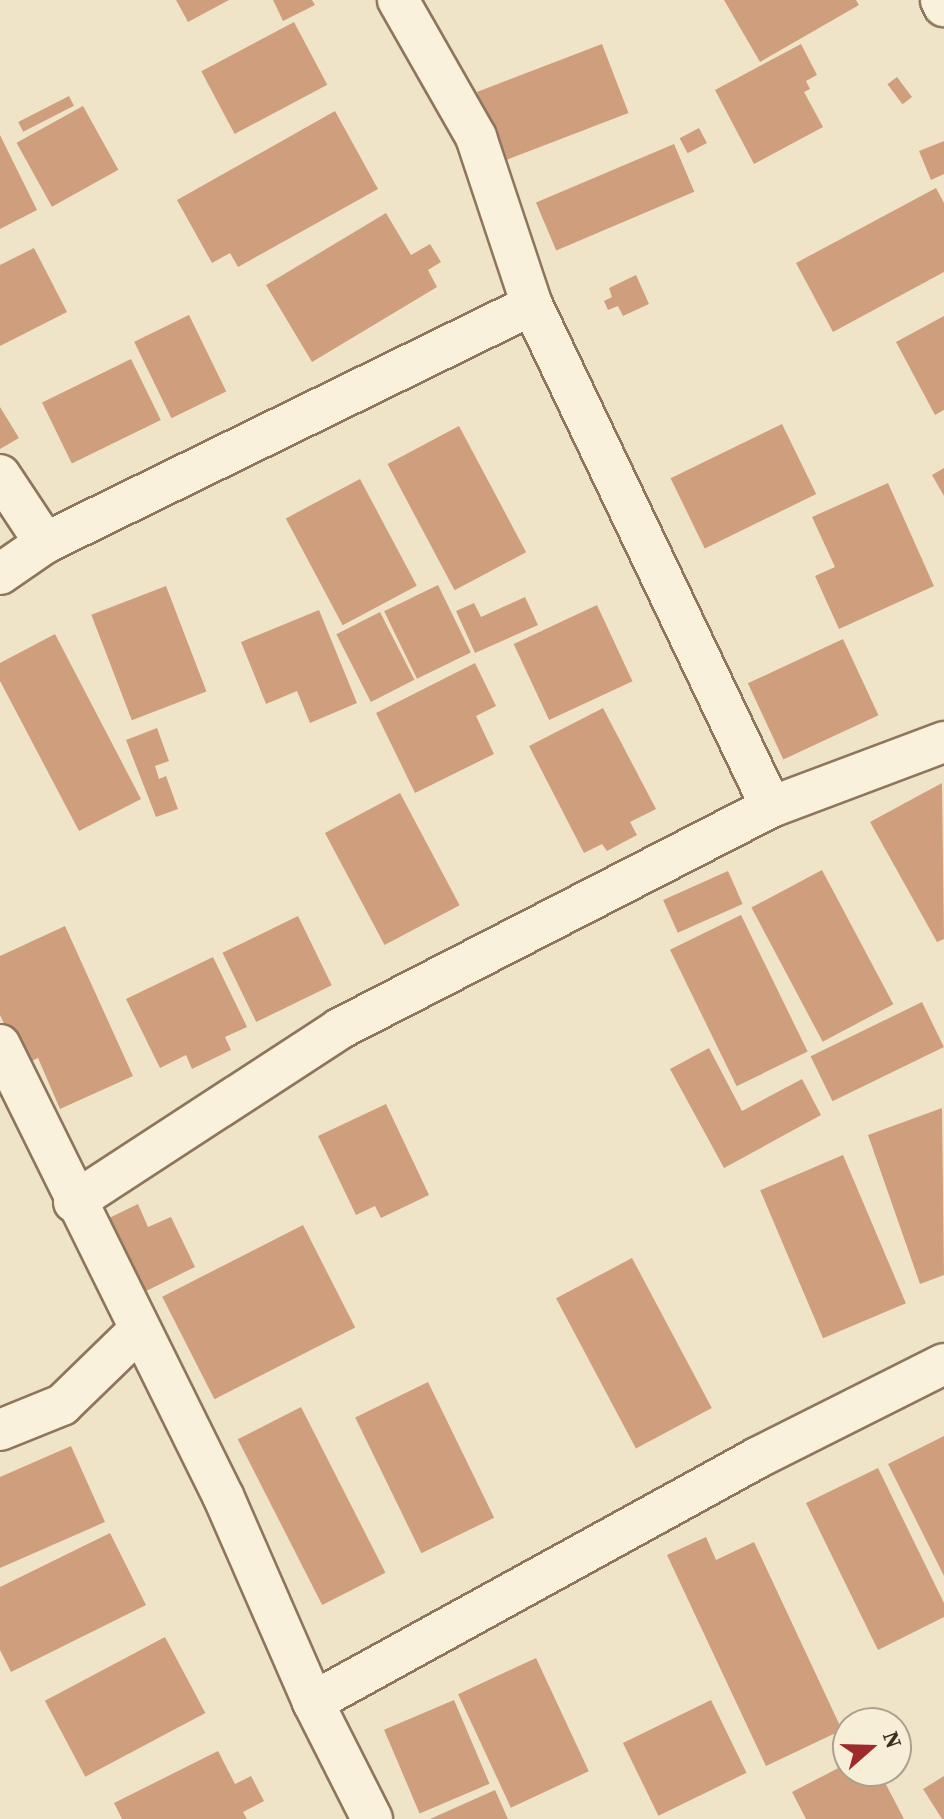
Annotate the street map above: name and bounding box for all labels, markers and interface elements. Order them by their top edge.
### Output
north arrow [832,1707,912,1787]
text: N [876,1727,910,1752]

